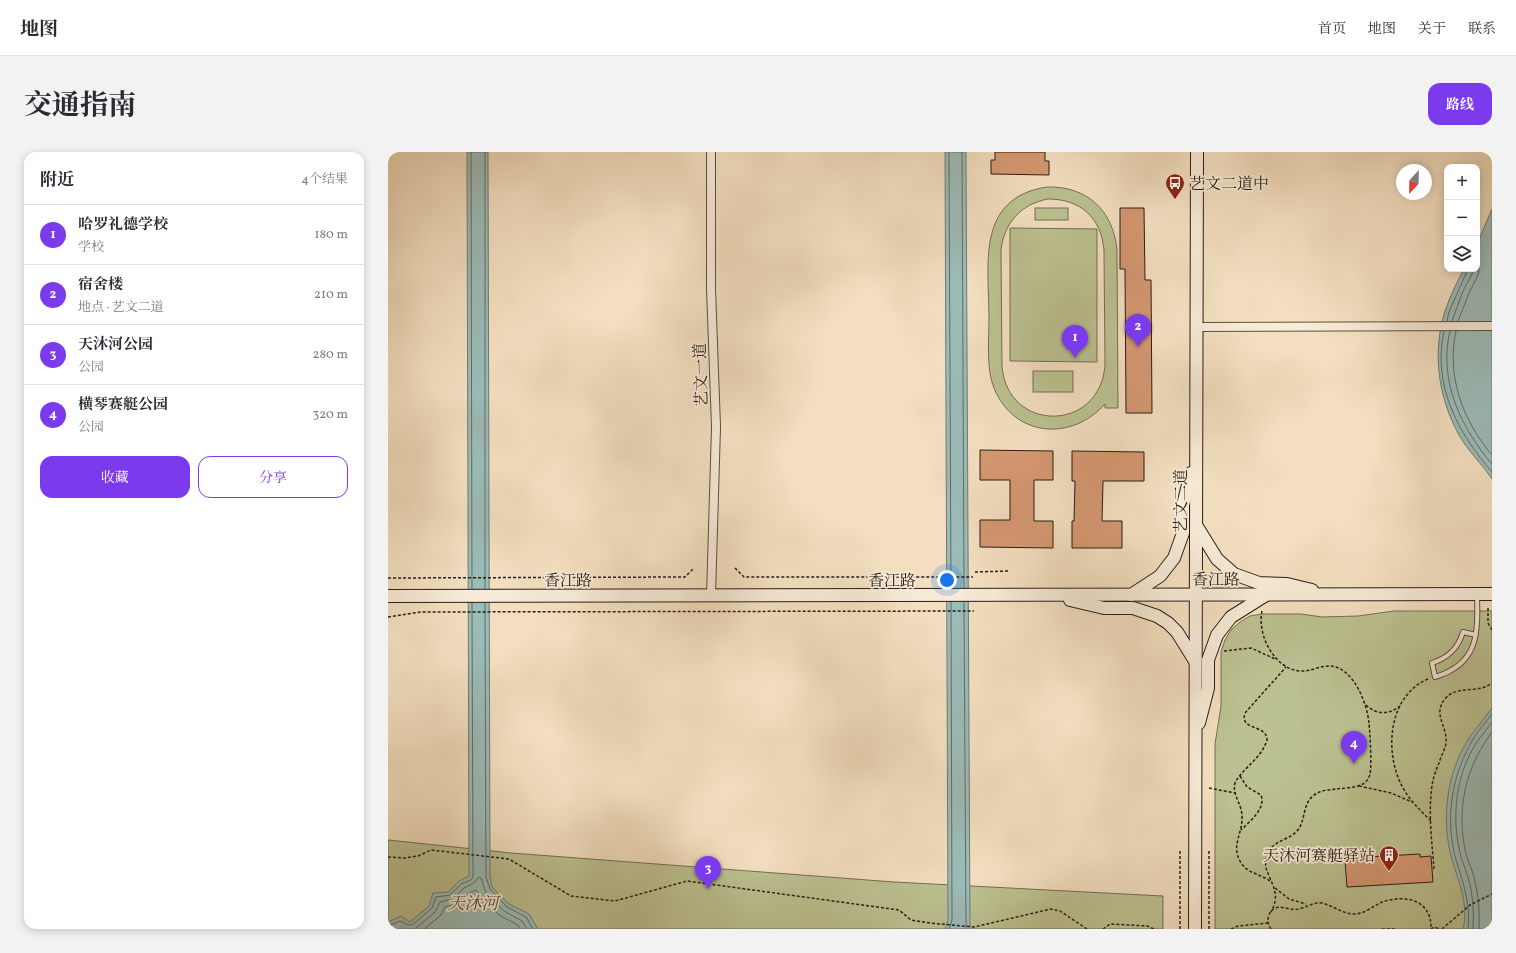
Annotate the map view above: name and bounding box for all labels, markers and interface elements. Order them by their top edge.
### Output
text: 地图 [20,17,58,43]
text: 首页 [1318,20,1346,39]
text: 地图 [1368,20,1396,39]
text: 关于 [1418,20,1446,39]
text: 联系 [1468,20,1496,39]
button: 路线 [1428,83,1492,125]
text: 交通指南 [24,87,136,126]
north arrow [1396,164,1432,200]
map controls [1444,164,1480,272]
button: + [1444,164,1480,200]
text: 附近 [40,169,74,192]
text: 4个结果 [301,171,348,189]
bus stop icon: 艺文二道中 [1164,172,1186,200]
place label: 艺文二道中 [1189,174,1269,196]
button: − [1444,200,1480,236]
text: 哈罗礼德学校 [78,215,168,236]
text: 1 [50,226,56,244]
text: 180 m [314,226,348,244]
button: layers [1444,236,1480,272]
text: 学校 [78,239,104,257]
text: 宿舍楼 [78,275,123,296]
text: 2 [50,286,56,304]
text: 210 m [314,286,348,304]
text: 地点 · 艺文二道 [78,299,164,317]
pin: 2 [1125,314,1151,347]
pin: 1 [1062,325,1088,358]
text: 天沐河公园 [78,335,153,356]
street label: 艺文一道 [690,343,714,407]
text: 3 [50,346,56,364]
text: 280 m [312,346,348,364]
text: 公园 [78,359,104,377]
text: 横琴赛艇公园 [78,395,168,416]
text: 4 [49,406,57,424]
text: 320 m [313,406,348,424]
text: 公园 [78,419,104,437]
button: 收藏 [40,456,190,498]
button: 分享 [198,456,348,498]
street label: 艺文二道 [1171,469,1193,533]
your location [937,570,957,590]
street label: 香江路 [1192,570,1240,592]
street label: 香江路 [544,571,592,593]
street label: 香江路 [868,571,916,593]
pin: 4 [1341,731,1367,764]
building icon: 天沐河赛艇驿站 [1378,844,1400,872]
place label: 天沐河赛艇驿站 [1263,846,1375,868]
pin: 3 [695,856,721,889]
water label: 天沐河 [448,893,501,916]

